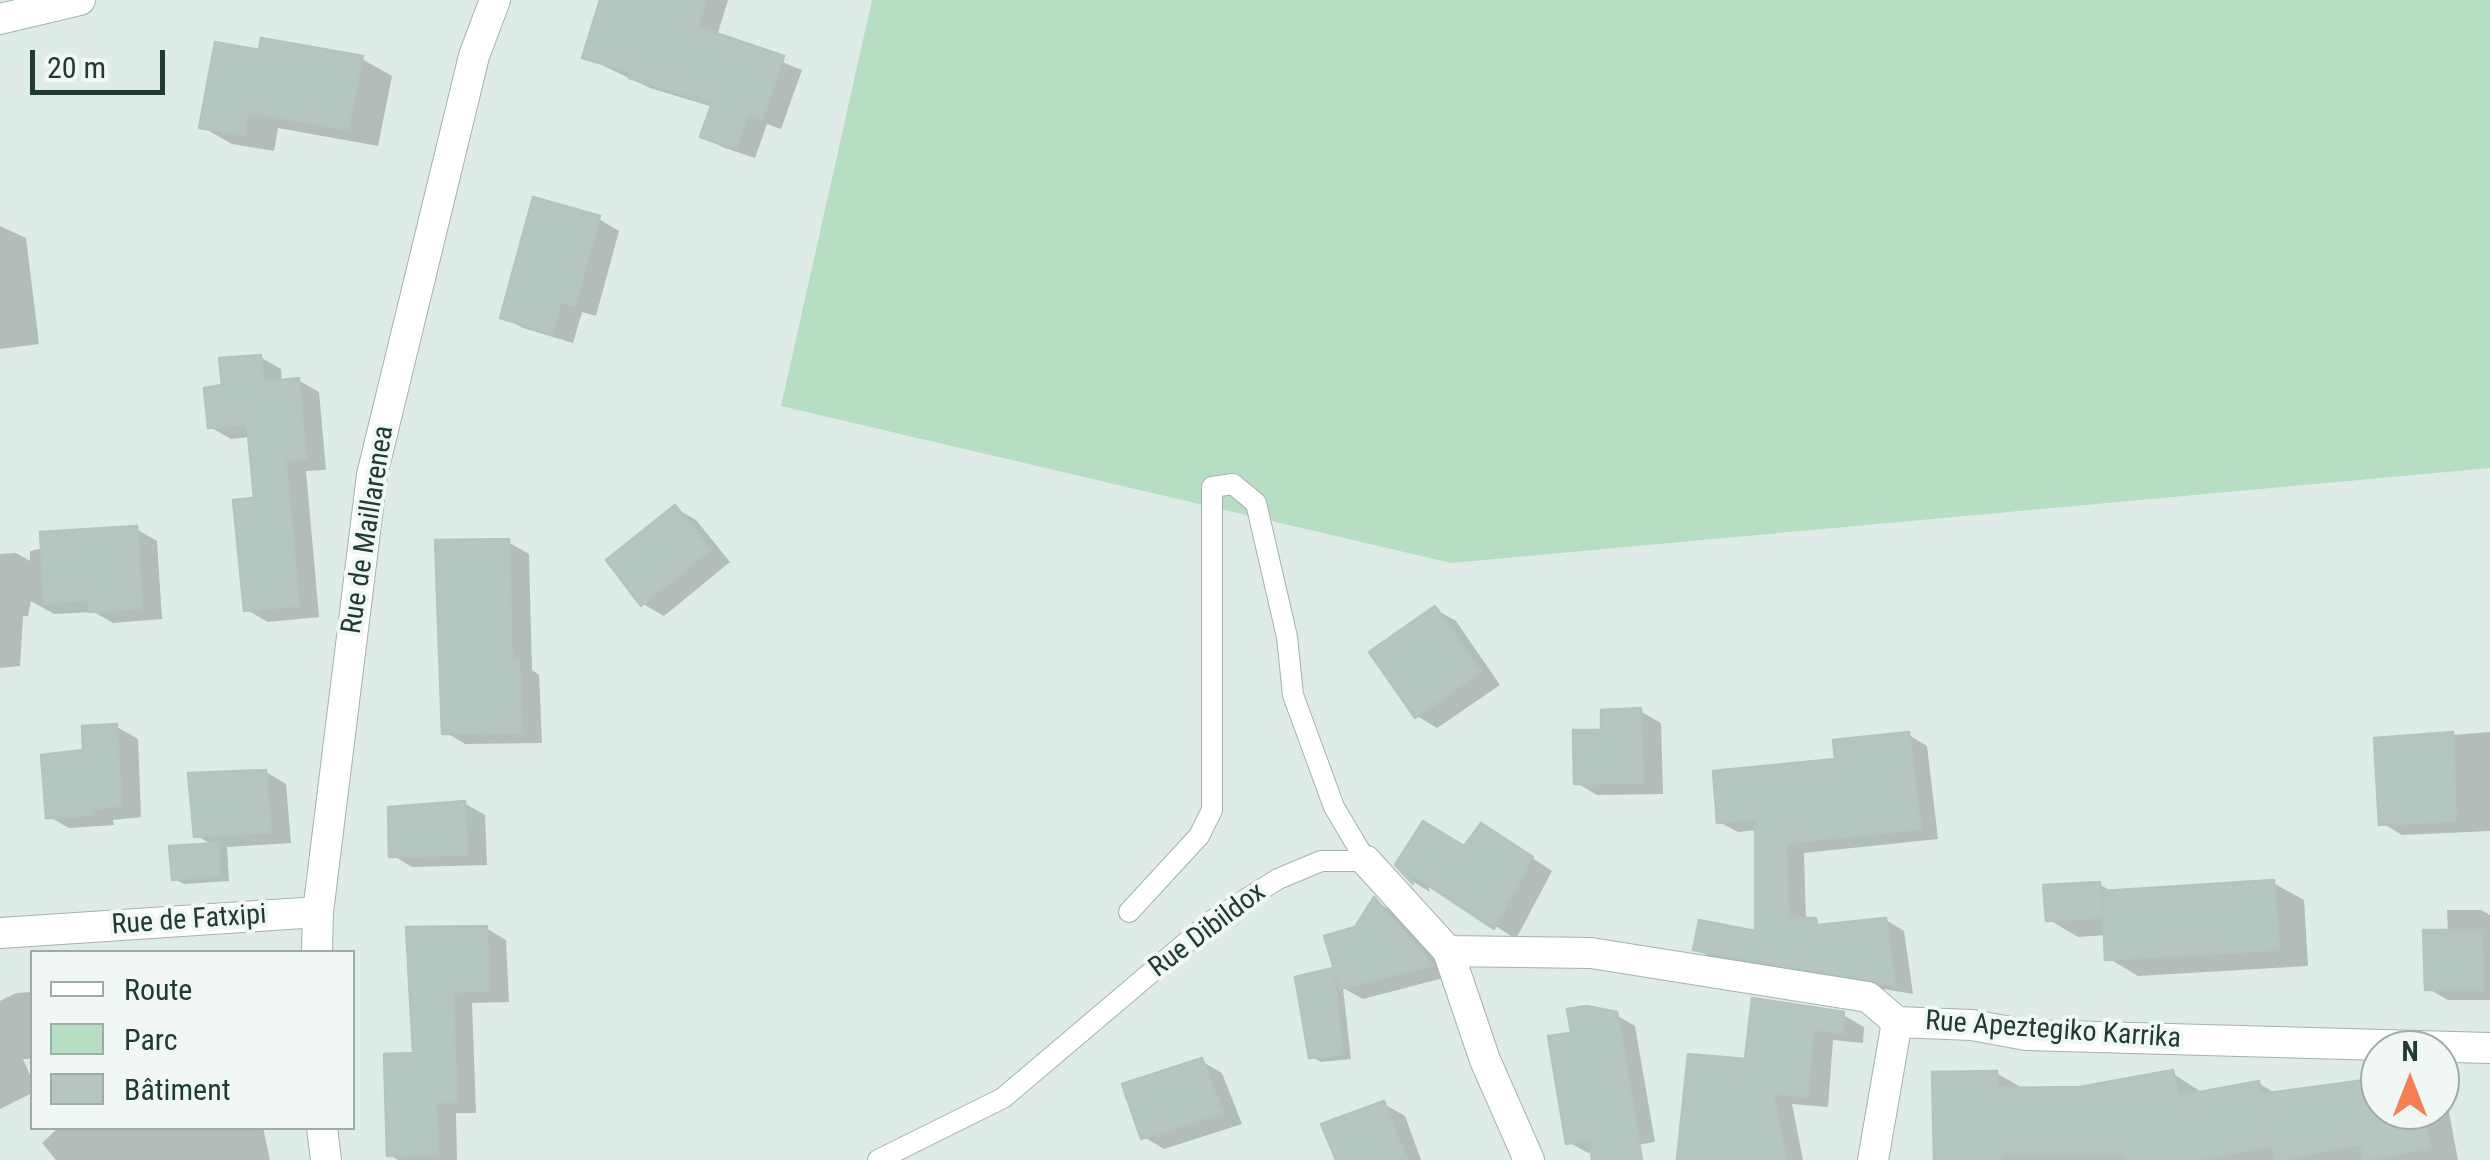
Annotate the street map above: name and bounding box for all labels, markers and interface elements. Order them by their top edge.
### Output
scale bar [35,30,170,92]
text: 20 m [47,50,106,85]
street label: Rue de Maillarenea [336,424,402,636]
street label: Rue Dibildox [1143,876,1273,986]
street label: Rue de Fatxipi [110,899,268,943]
legend [30,950,355,1130]
text: Route [124,972,192,1007]
street label: Rue Apeztegiko Karrika [1924,1005,2182,1057]
text: Parc [124,1022,178,1057]
north arrow [2360,1030,2460,1130]
text: N [2401,1035,2419,1068]
text: Bâtiment [124,1072,231,1107]

